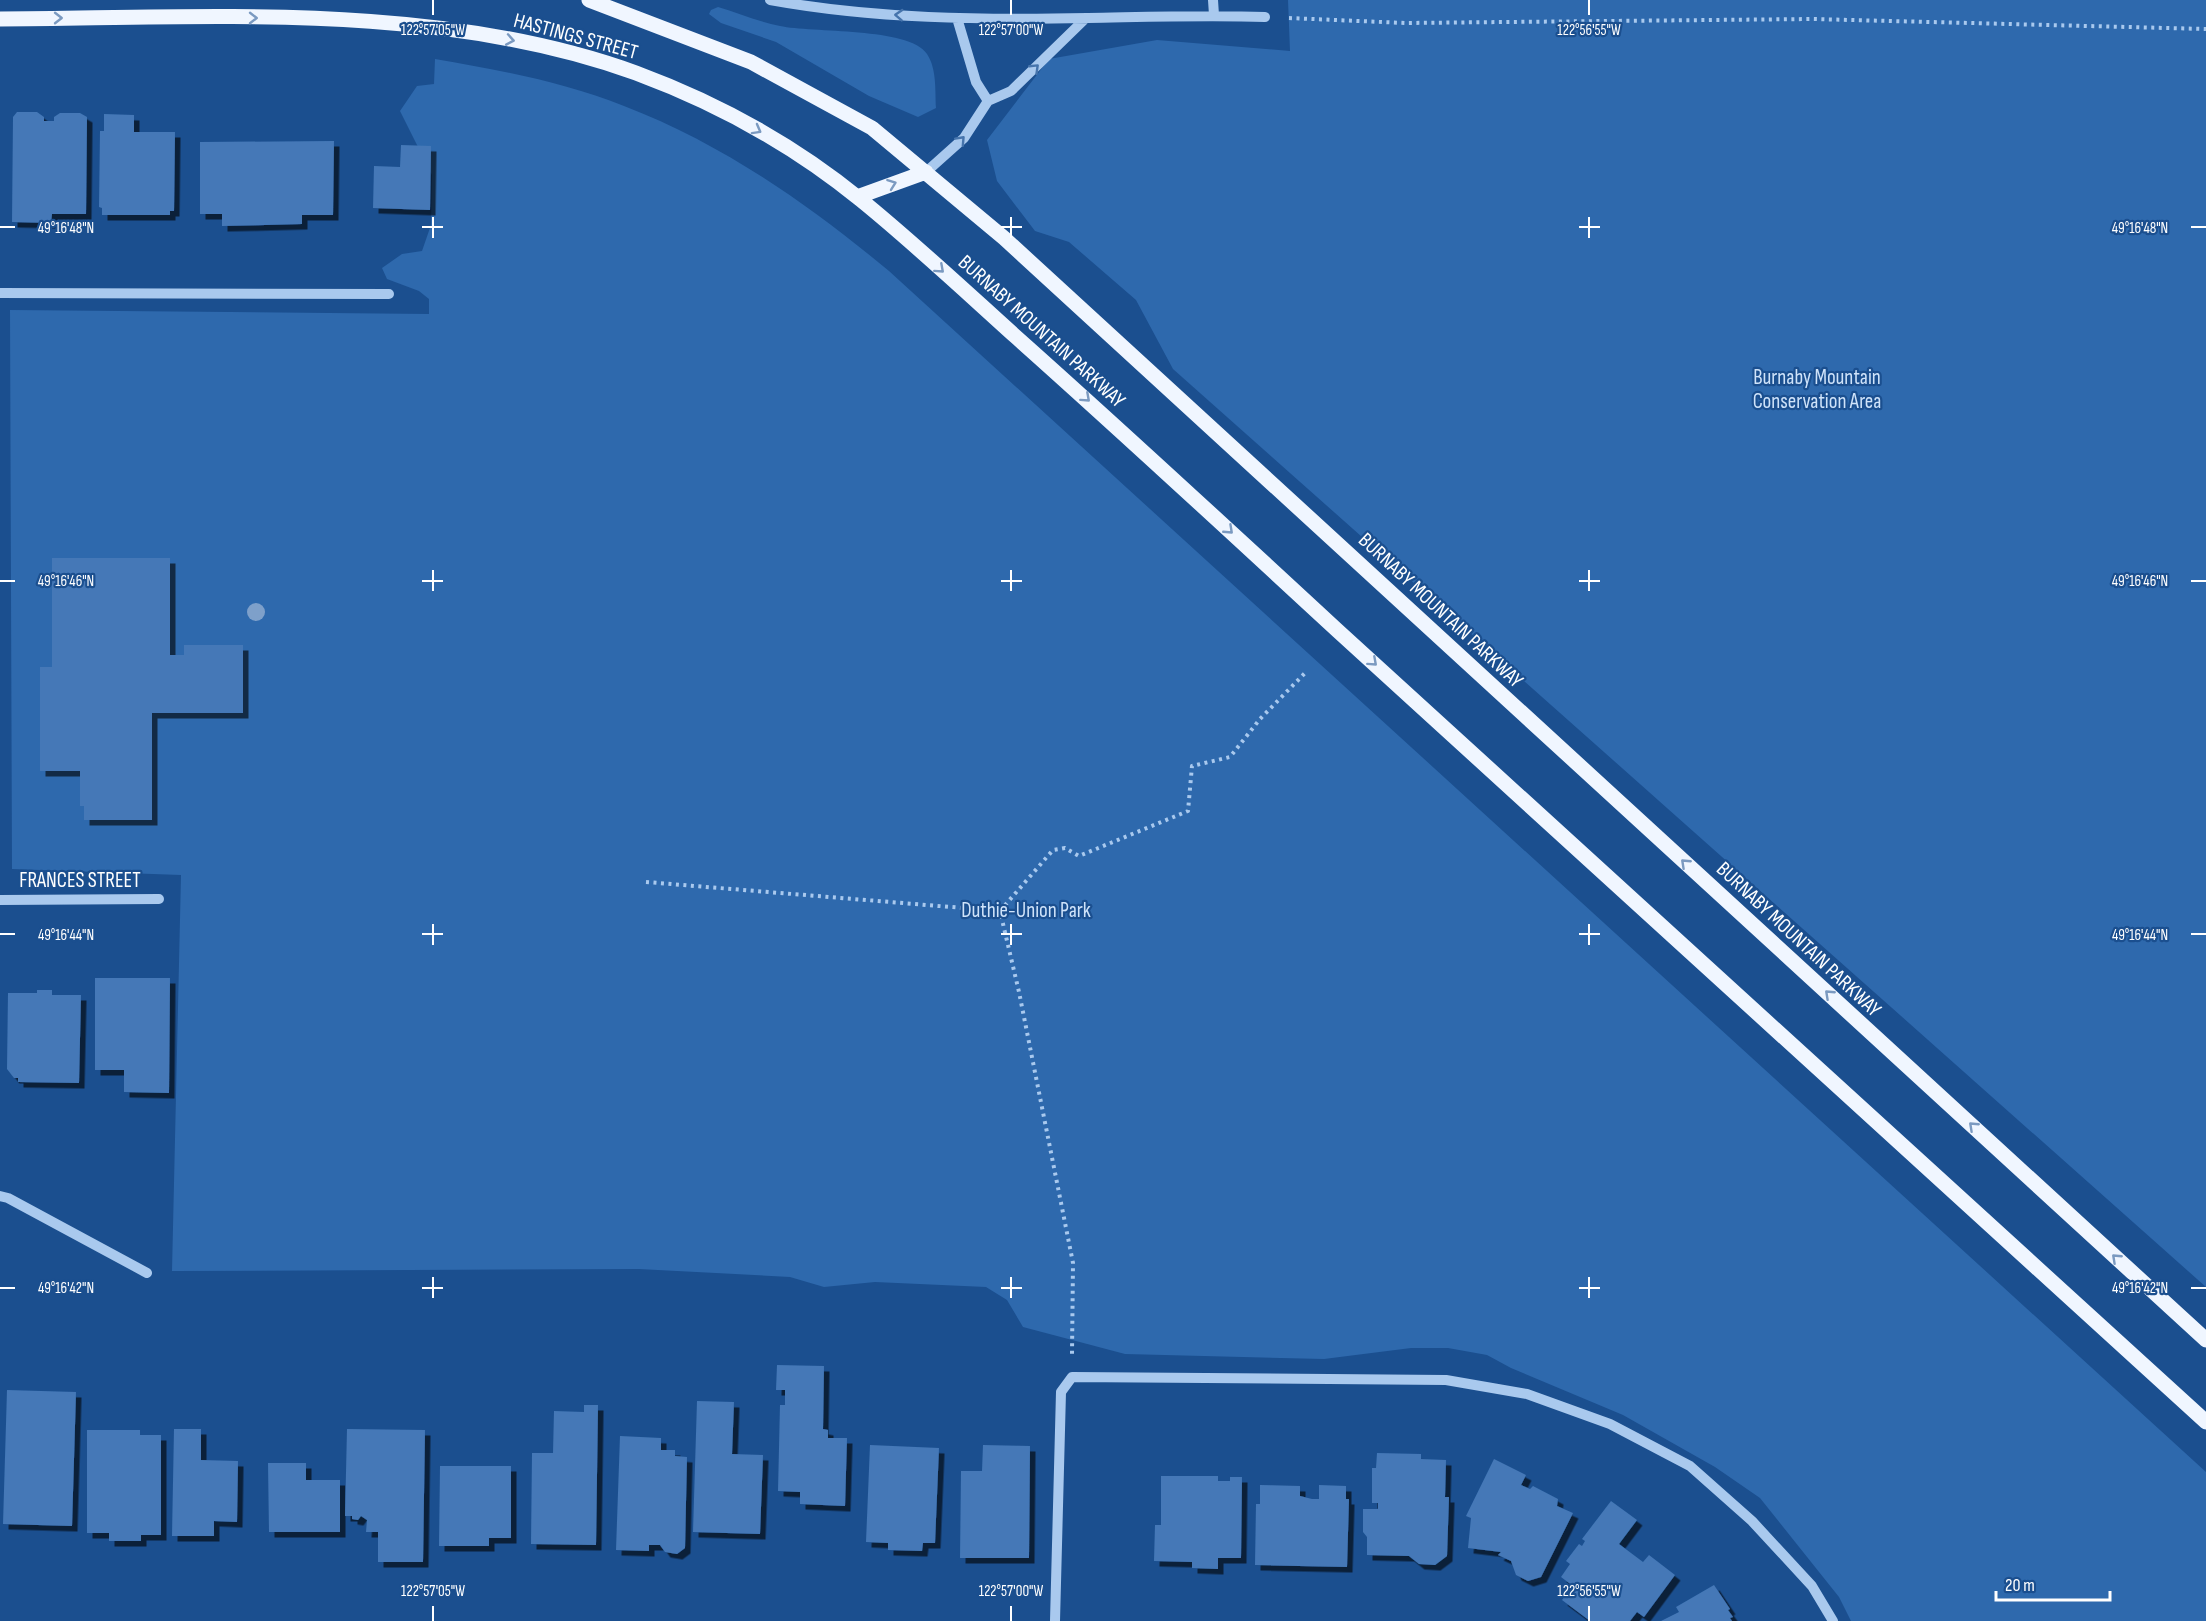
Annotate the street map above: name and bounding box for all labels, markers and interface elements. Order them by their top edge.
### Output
street label: HASTINGS STREET [511,8,641,65]
one-way arrow [894,9,903,22]
one-way arrow [54,12,63,24]
one-way arrow [249,12,258,24]
text: 122°57'05"W [401,21,465,40]
text: 122°57'00"W [979,21,1043,40]
text: 122°56'55"W [1557,21,1621,40]
one-way arrow [505,33,515,46]
one-way arrow [1028,64,1038,75]
one-way arrow [751,123,761,134]
one-way arrow [954,136,965,147]
one-way arrow [886,179,897,192]
text: 49°16'48"N [38,219,94,238]
text: 49°16'48"N [2112,219,2168,238]
street label: BURNABY MOUNTAIN PARKWAY [953,250,1131,413]
one-way arrow [933,262,944,273]
park label: Burnaby Mountain Conservation Area [1753,365,1881,414]
one-way arrow [1079,391,1089,402]
one-way arrow [1223,523,1233,534]
street label: BURNABY MOUNTAIN PARKWAY [1353,528,1528,693]
text: 49°16'46"N [38,572,94,591]
text: 49°16'46"N [2112,572,2168,591]
one-way arrow [1365,655,1376,666]
street label: BURNABY MOUNTAIN PARKWAY [1711,857,1886,1022]
one-way arrow [1681,859,1692,870]
street label: FRANCES STREET [19,868,141,893]
park label: Duthie-Union Park [961,898,1091,923]
text: 49°16'44"N [38,926,94,945]
text: 49°16'44"N [2112,926,2168,945]
one-way arrow [1825,990,1836,1001]
one-way arrow [1969,1122,1979,1133]
one-way arrow [2113,1254,2123,1265]
text: 49°16'42"N [38,1279,94,1298]
text: 49°16'42"N [2112,1279,2168,1298]
scale bar [1996,1564,2110,1602]
text: 20 m [2005,1575,2035,1596]
text: 122°57'05"W [401,1582,465,1601]
text: 122°57'00"W [979,1582,1043,1601]
text: 122°56'55"W [1557,1582,1621,1601]

